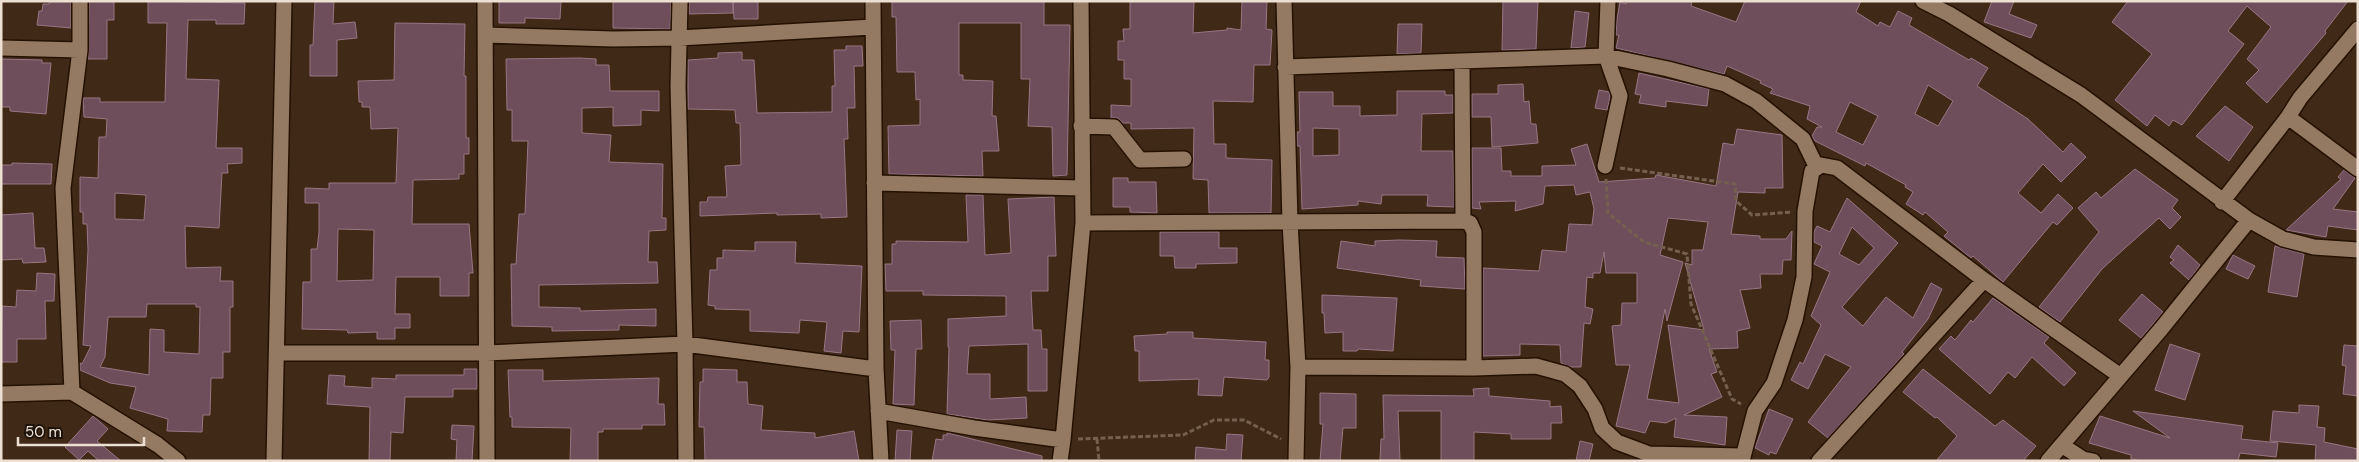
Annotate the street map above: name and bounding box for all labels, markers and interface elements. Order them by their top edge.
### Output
scale bar [18,414,144,446]
text: 50 m [25,422,62,442]

